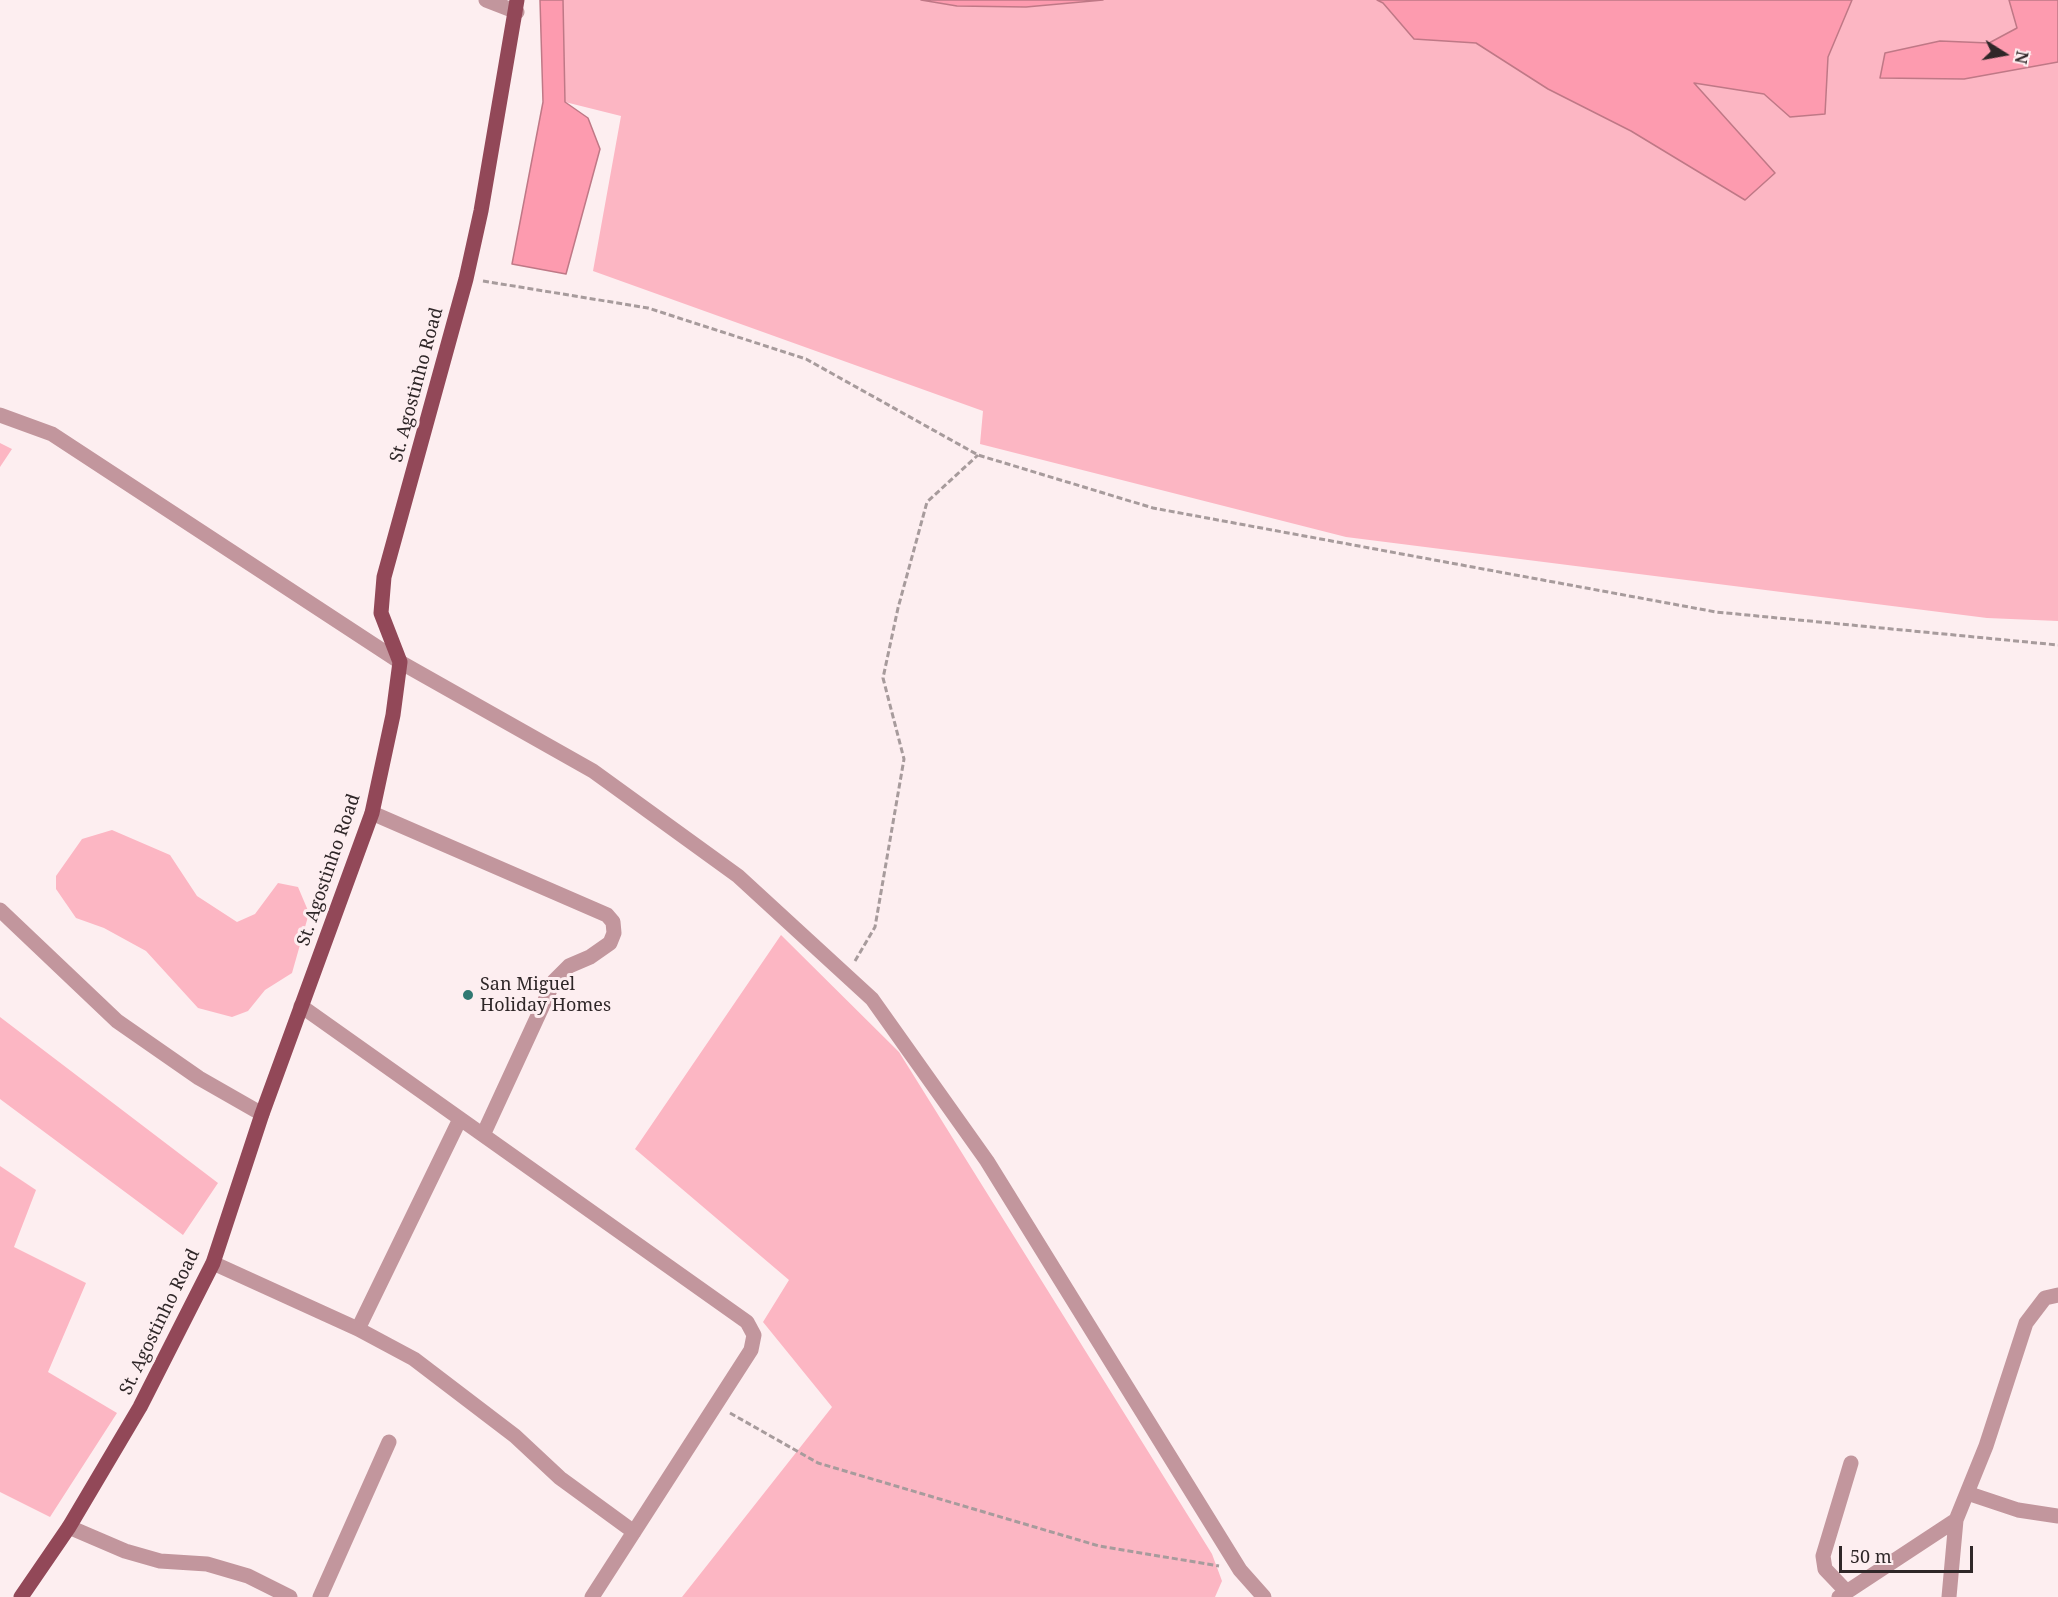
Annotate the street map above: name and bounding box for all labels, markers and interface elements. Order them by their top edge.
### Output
north arrow [1974,24,2034,84]
text: N [2010,49,2034,66]
street label: St. Agostinho Road [386,305,448,465]
street label: St. Agostinho Road [293,791,365,949]
place label: San Miguel Holiday Homes [480,974,611,1016]
marker: San Miguel Holiday Homes [461,988,475,1002]
street label: St. Agostinho Road [115,1246,205,1398]
scale bar [1842,1534,1976,1572]
text: 50 m [1850,1544,1892,1568]

